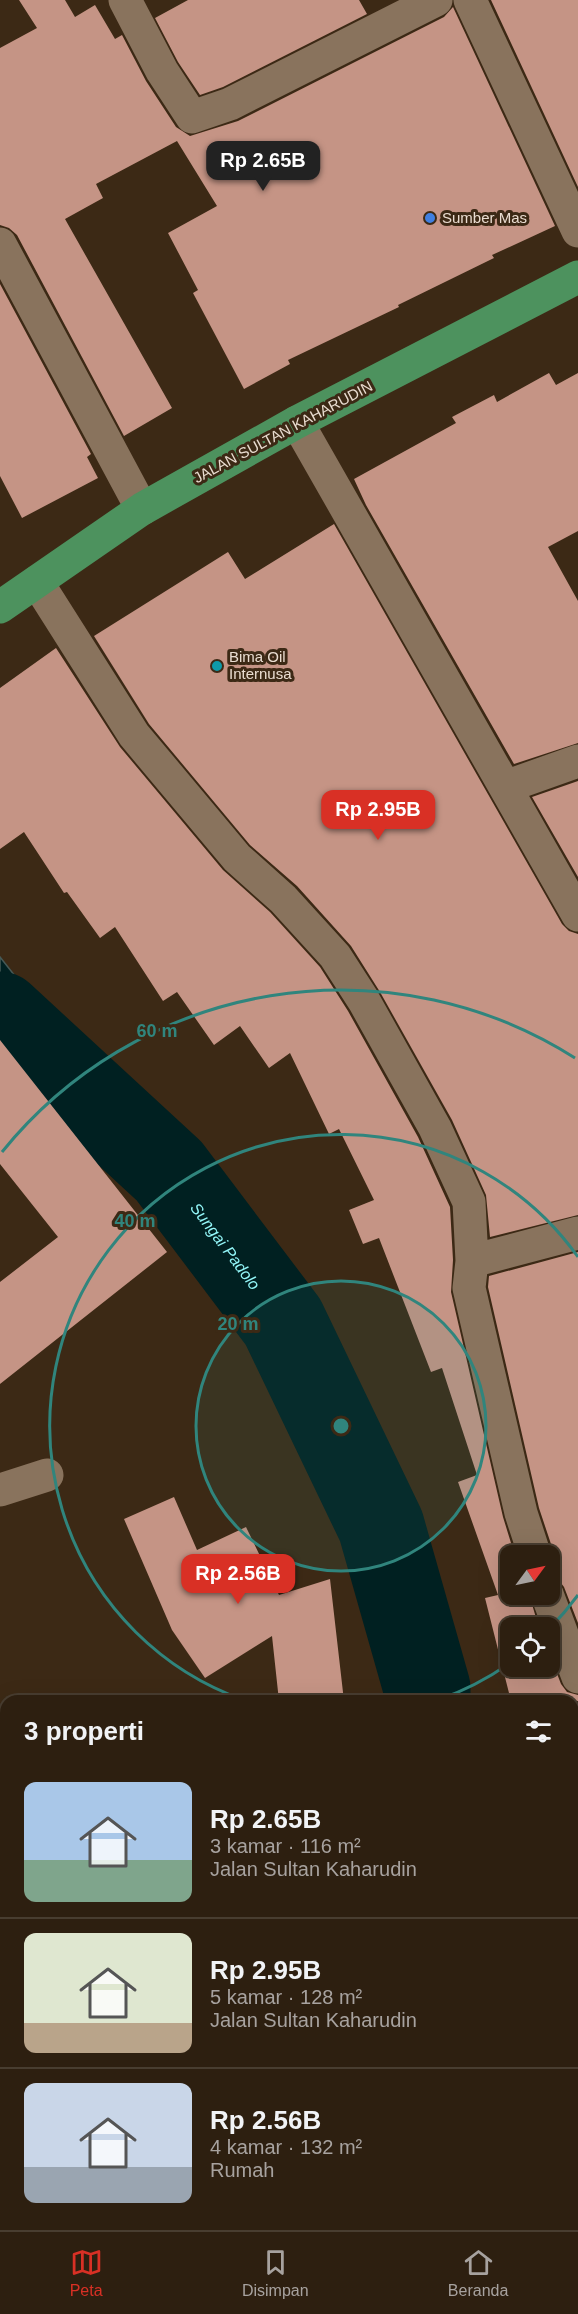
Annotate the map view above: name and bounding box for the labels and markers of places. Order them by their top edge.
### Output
pin: Rp 2.65B [201,141,325,192]
place label: Sumber Mas [442,209,527,226]
marker: Sumber Mas [423,211,437,225]
place label: Bima Oil Internusa [229,648,292,682]
marker: Bima Oil Internusa [210,659,224,673]
pin: Rp 2.95B [316,790,440,841]
centre of rings [331,1416,351,1436]
pin: Rp 2.56B [176,1554,300,1605]

